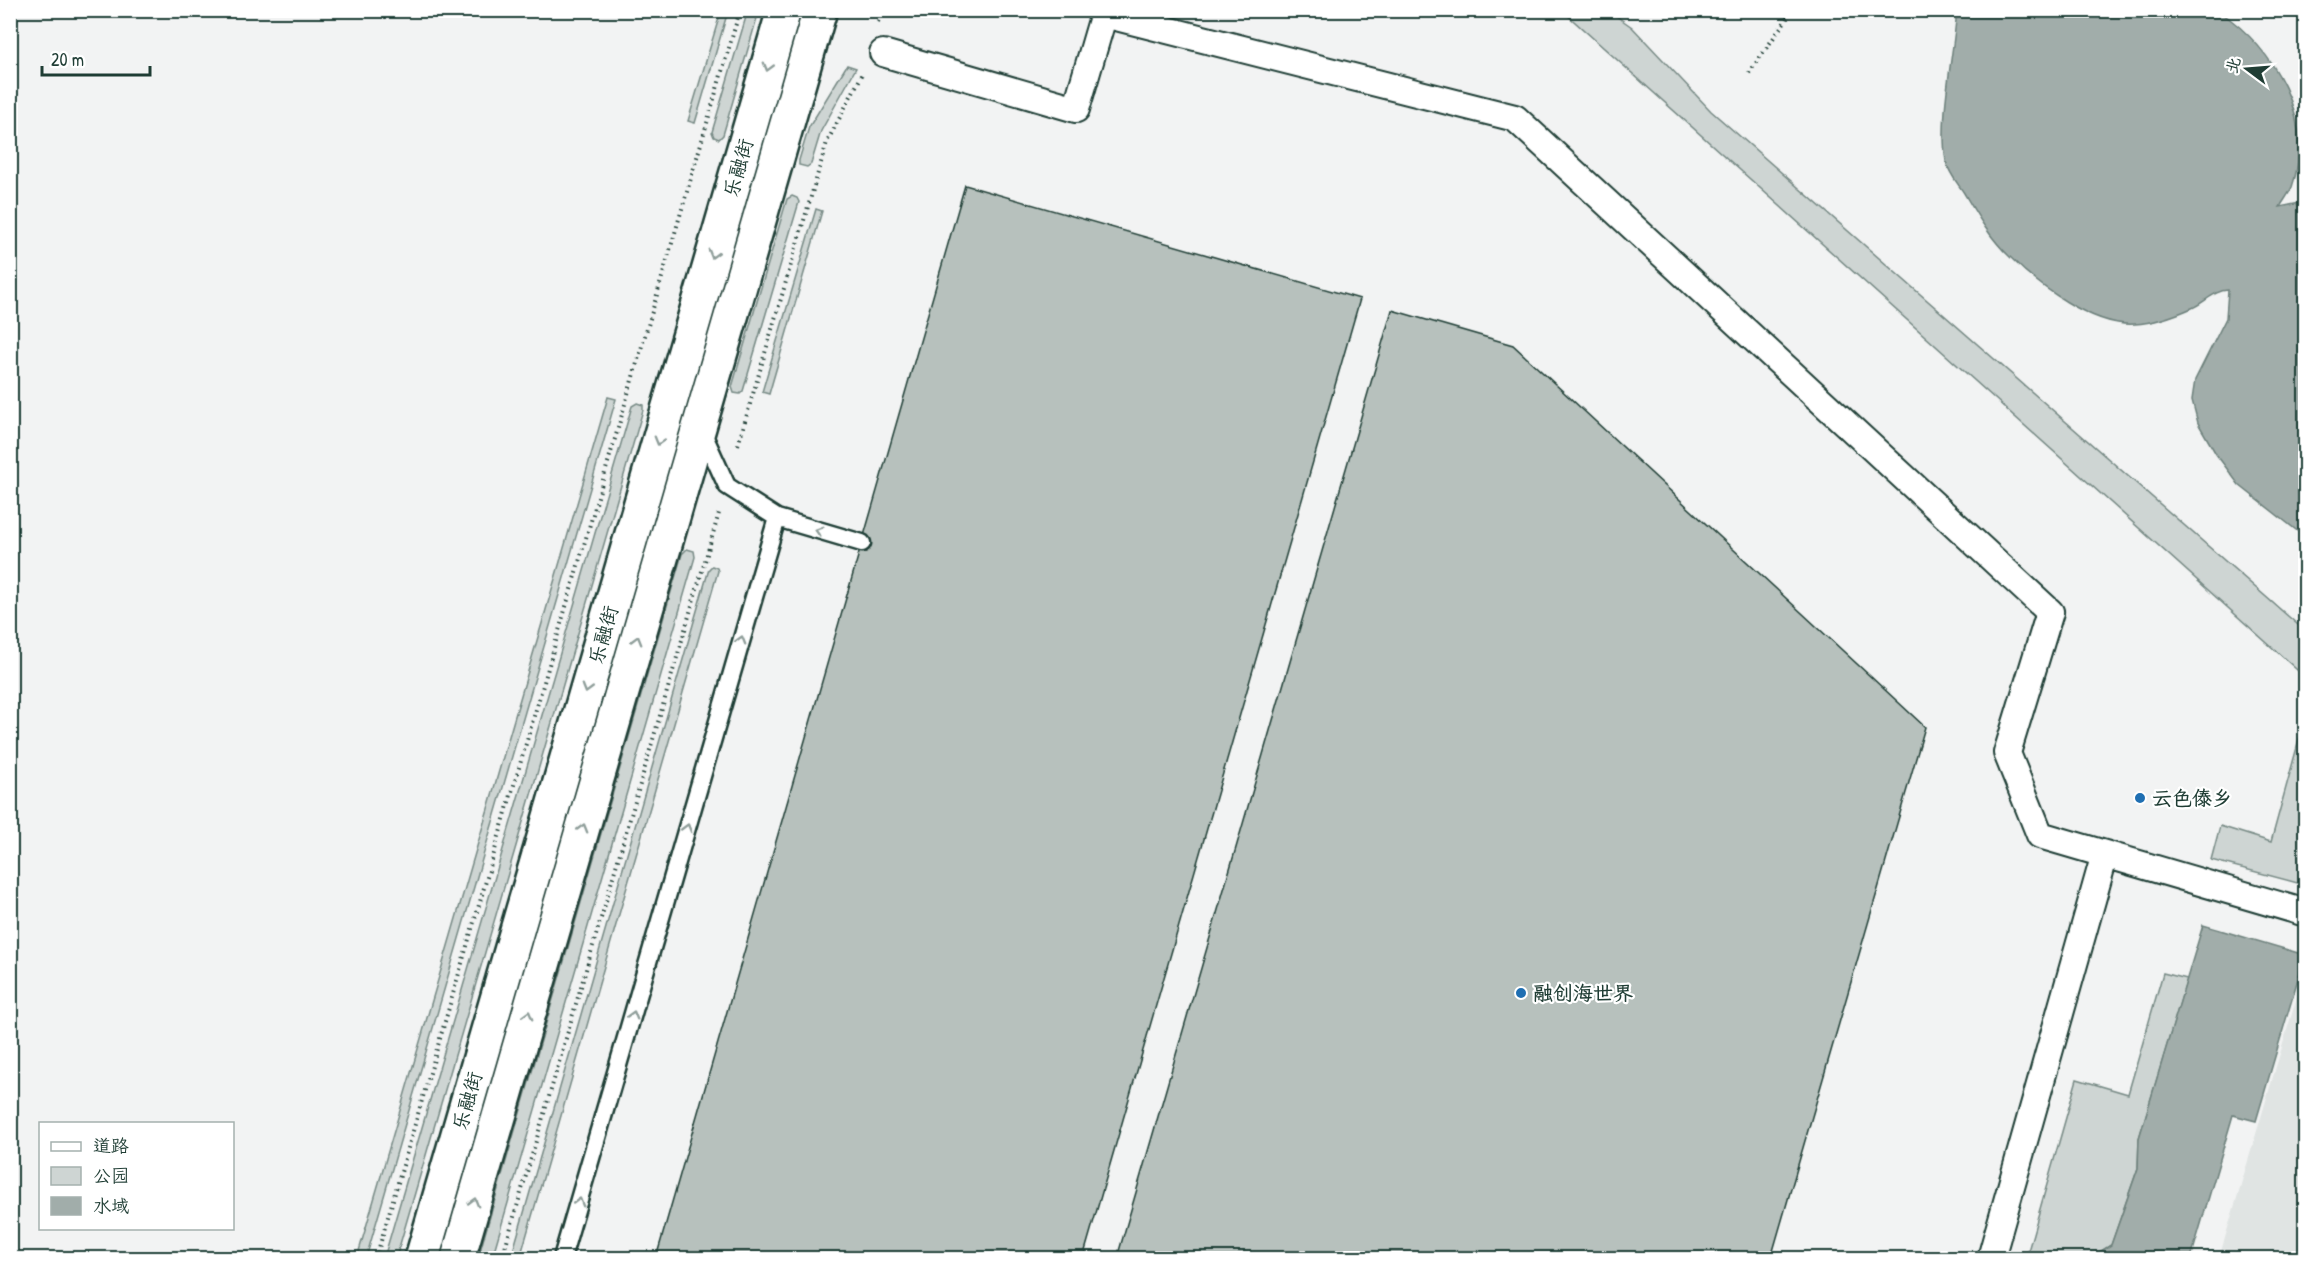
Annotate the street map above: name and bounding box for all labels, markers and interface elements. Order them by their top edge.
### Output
scale bar [42,39,150,77]
north arrow [2217,39,2277,99]
text: 20 m [51,47,84,72]
text: 北 [2220,54,2245,76]
one-way arrow [763,61,775,72]
street label: 乐融街 [716,135,759,200]
one-way arrow [708,249,721,259]
one-way arrow [654,435,666,446]
one-way arrow [814,526,825,538]
street label: 乐融街 [581,602,624,667]
one-way arrow [630,635,642,646]
one-way arrow [734,635,746,646]
one-way arrow [582,683,594,694]
place label: 云色傣乡 [2152,784,2232,811]
marker: 云色傣乡 [2133,791,2147,805]
one-way arrow [576,823,588,834]
one-way arrow [680,823,692,834]
place label: 融创海世界 [1533,979,1633,1006]
marker: 融创海世界 [1514,986,1528,1000]
one-way arrow [521,1010,534,1020]
one-way arrow [626,1010,638,1021]
street label: 乐融街 [445,1068,488,1133]
legend [39,1122,234,1230]
text: 道路 [93,1133,129,1158]
text: 公园 [93,1163,129,1188]
text: 水域 [93,1193,129,1218]
one-way arrow [467,1197,479,1208]
one-way arrow [572,1197,584,1208]

